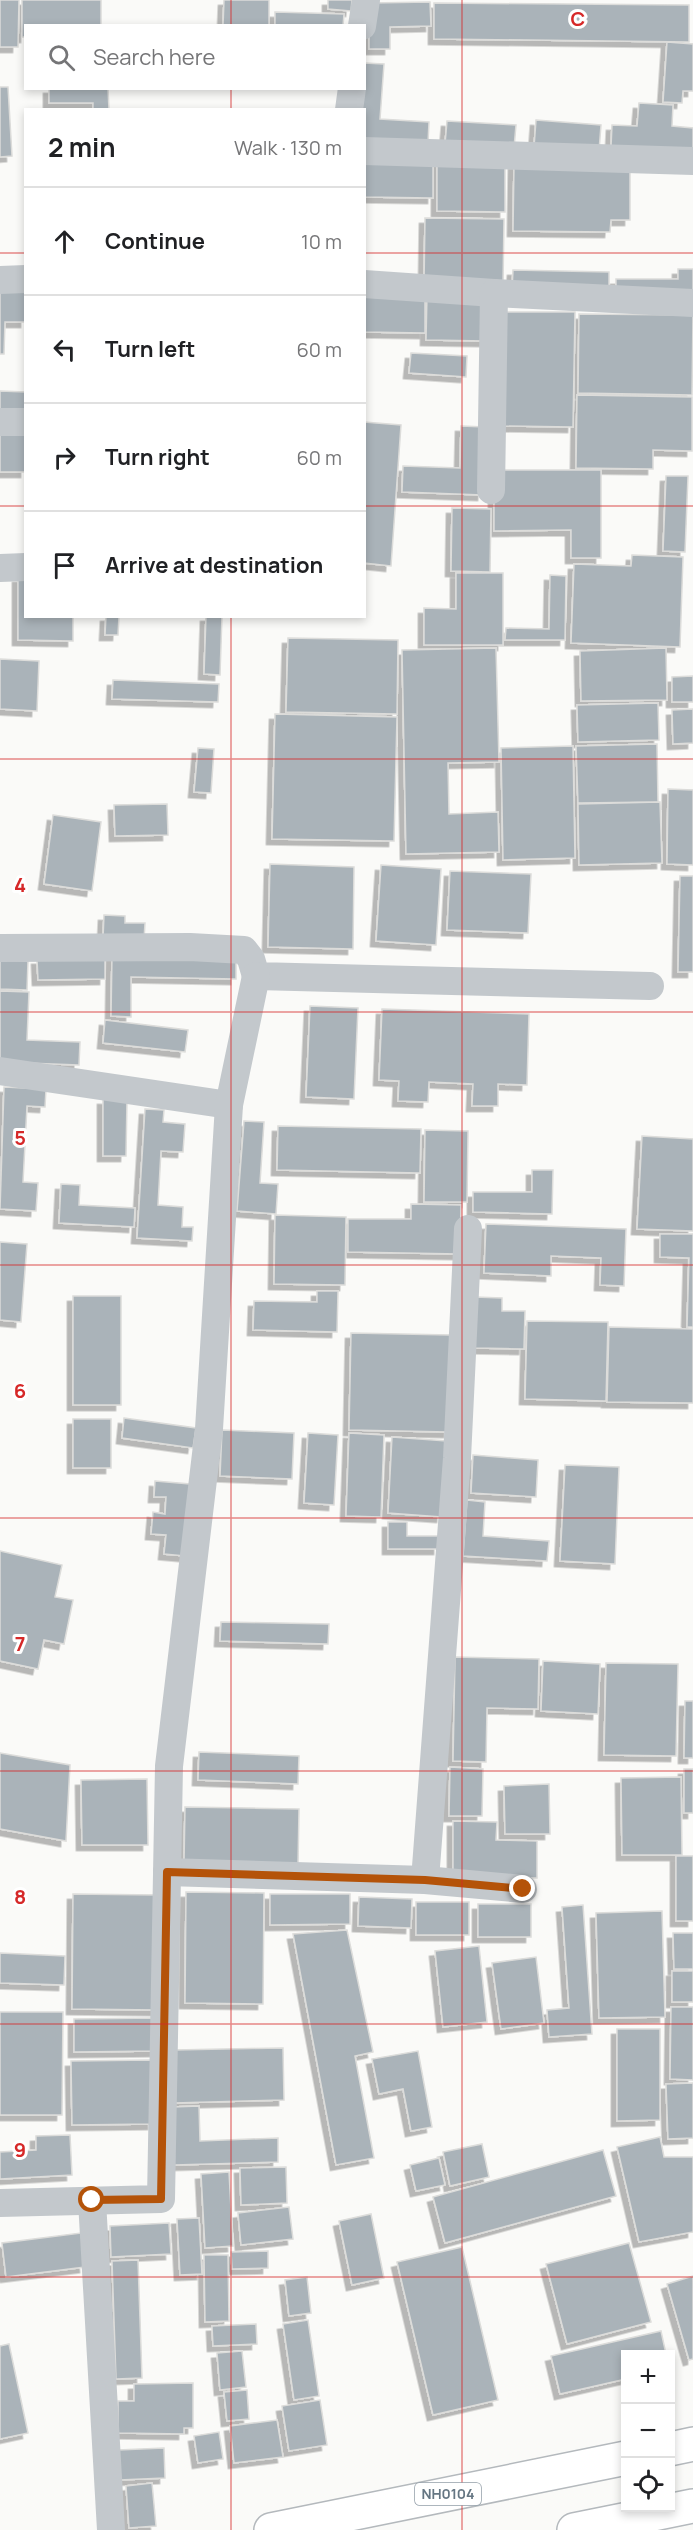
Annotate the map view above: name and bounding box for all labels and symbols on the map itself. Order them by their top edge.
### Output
text: C [571,5,585,32]
text: 4 [14,871,26,898]
text: 5 [14,1124,26,1151]
text: 6 [14,1377,26,1404]
text: 7 [15,1630,25,1657]
route end [509,1875,535,1901]
text: 8 [14,1883,26,1910]
text: 9 [14,2136,26,2163]
route start [78,2186,104,2212]
road number: NH0104 [415,2483,481,2505]

